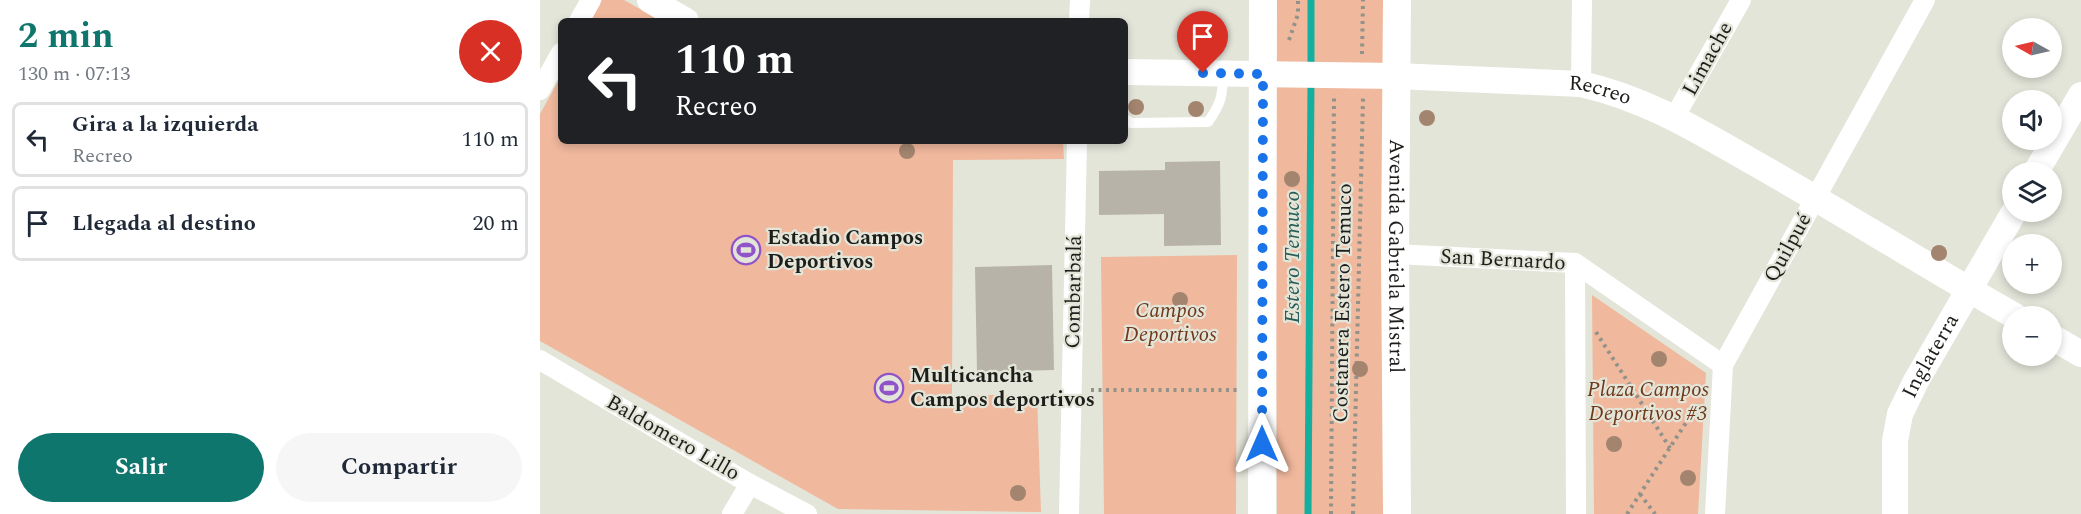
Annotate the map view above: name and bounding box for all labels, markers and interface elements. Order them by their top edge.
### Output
text: 2 min [18,9,114,64]
pin [1177,11,1228,73]
street label: Limache [1674,16,1742,102]
north arrow [2002,18,2062,78]
map controls [2002,18,2062,366]
button: close [459,20,522,83]
icon: arrive [1186,20,1219,53]
text: 110 m [675,29,794,92]
icon: left [576,42,654,120]
text: 130 m · 07:13 [18,59,130,89]
street label: Recreo [1568,67,1636,114]
text: Recreo [675,86,757,128]
button: sound [2002,90,2062,150]
text: Gira a la izquierda [72,108,259,141]
icon: left [21,123,54,156]
text: 110 m [462,123,519,156]
street label: Avenida Gabriela Mistral [1379,139,1412,373]
text: Recreo [72,141,133,171]
button: layers [2002,162,2062,222]
street label: Costanera Estero Temuco [1325,183,1361,423]
water label: Estero Temuco [1276,190,1309,324]
icon: arrive [21,207,54,240]
text: Llegada al destino [72,207,256,240]
text: 20 m [473,207,519,240]
street label: Quilpué [1756,207,1820,289]
place label: Estadio Campos Deportivos [767,222,923,278]
sports icon: Estadio Campos Deportivos [730,234,762,266]
street label: Combarbalá [1057,234,1091,349]
button: + [2002,234,2062,294]
street label: San Bernardo [1439,241,1567,279]
park label: Campos Deportivos [1123,295,1217,351]
button: − [2002,306,2062,366]
street label: Inglaterra [1894,307,1968,404]
place label: Multicancha Campos deportivos [910,360,1095,416]
sports icon: Multicancha Campos deportivos [873,372,905,404]
park label: Plaza Campos Deportivos #3 [1587,374,1710,430]
street label: Baldomero Lillo [600,387,746,489]
position arrow [1230,412,1294,476]
button: Salir [18,433,264,502]
button: Compartir [276,433,522,502]

